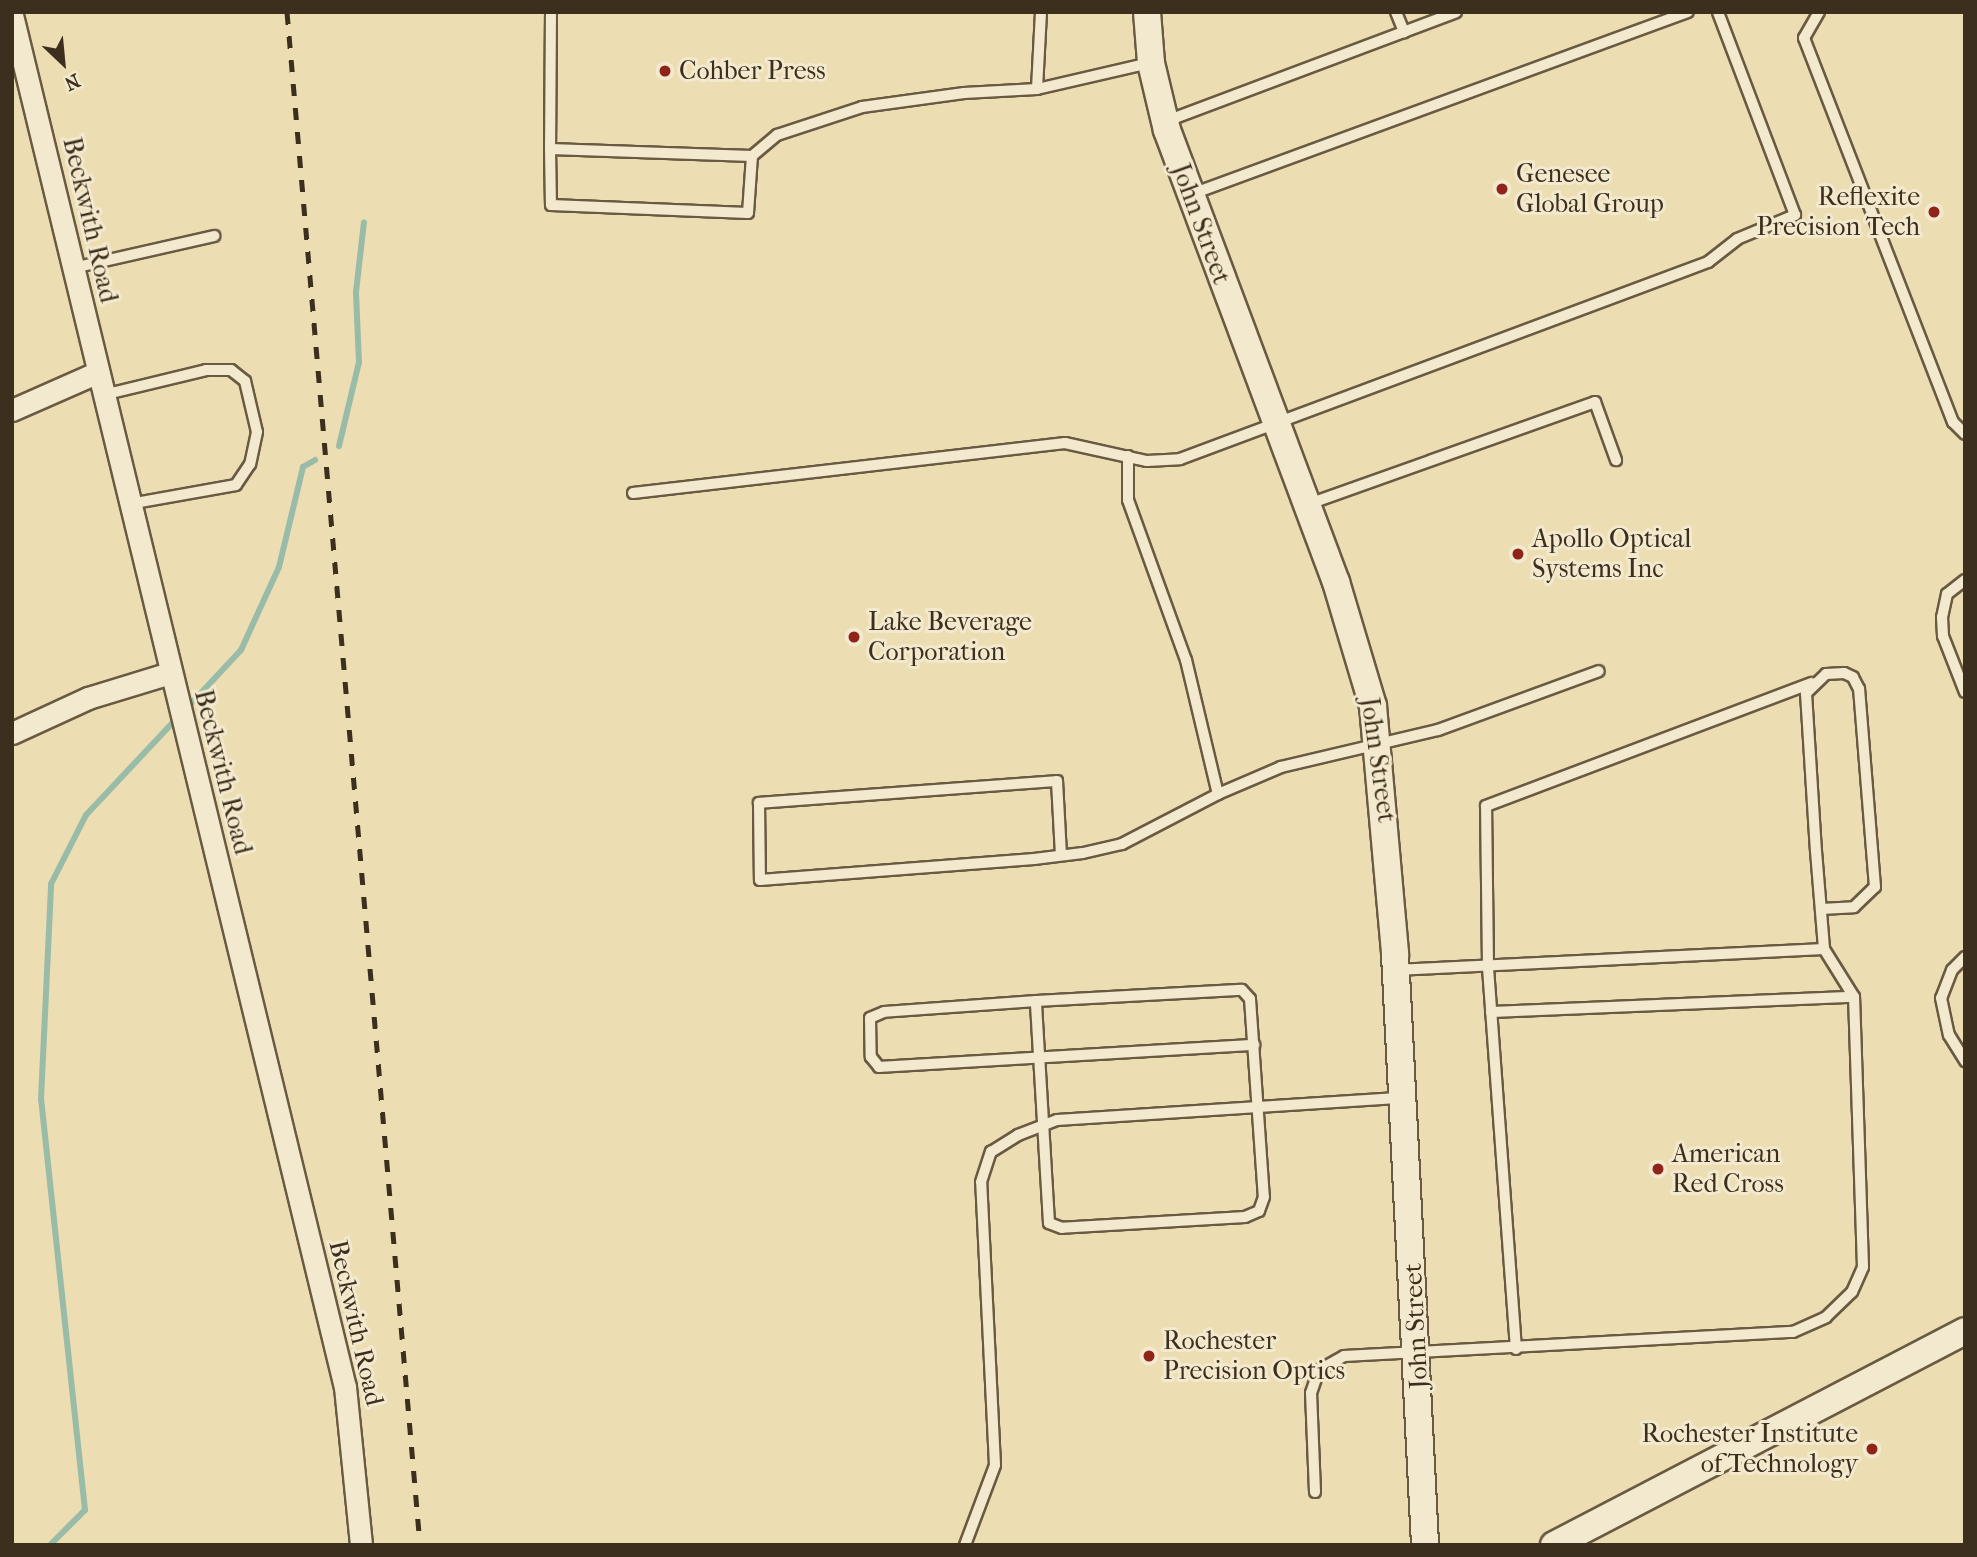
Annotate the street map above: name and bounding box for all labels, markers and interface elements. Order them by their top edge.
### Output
north arrow [28,28,98,98]
place label: Cohber Press [679,55,826,87]
marker: Cohber Press [657,63,673,79]
text: N [61,69,84,95]
street label: Beckwith Road [56,134,124,306]
place label: Genesee Global Group [1516,158,1664,220]
street label: John Street [1165,159,1237,289]
marker: Genesee Global Group [1494,181,1510,197]
place label: Reflexite Precision Tech [1756,181,1920,242]
marker: Reflexite Precision Tech [1926,204,1942,220]
place label: Apollo Optical Systems Inc [1532,523,1691,584]
marker: Apollo Optical Systems Inc [1510,546,1526,562]
place label: Lake Beverage Corporation [868,606,1032,668]
marker: Lake Beverage Corporation [846,629,862,645]
street label: Beckwith Road [187,686,259,858]
street label: John Street [1354,695,1402,825]
place label: American Red Cross [1672,1138,1784,1200]
marker: American Red Cross [1650,1161,1666,1177]
street label: Beckwith Road [322,1237,390,1409]
street label: John Street [1397,1262,1435,1390]
place label: Rochester Precision Optics [1163,1325,1345,1386]
marker: Rochester Precision Optics [1141,1348,1157,1364]
place label: Rochester Institute of Technology [1642,1418,1858,1480]
marker: Rochester Institute of Technology [1864,1441,1880,1457]

